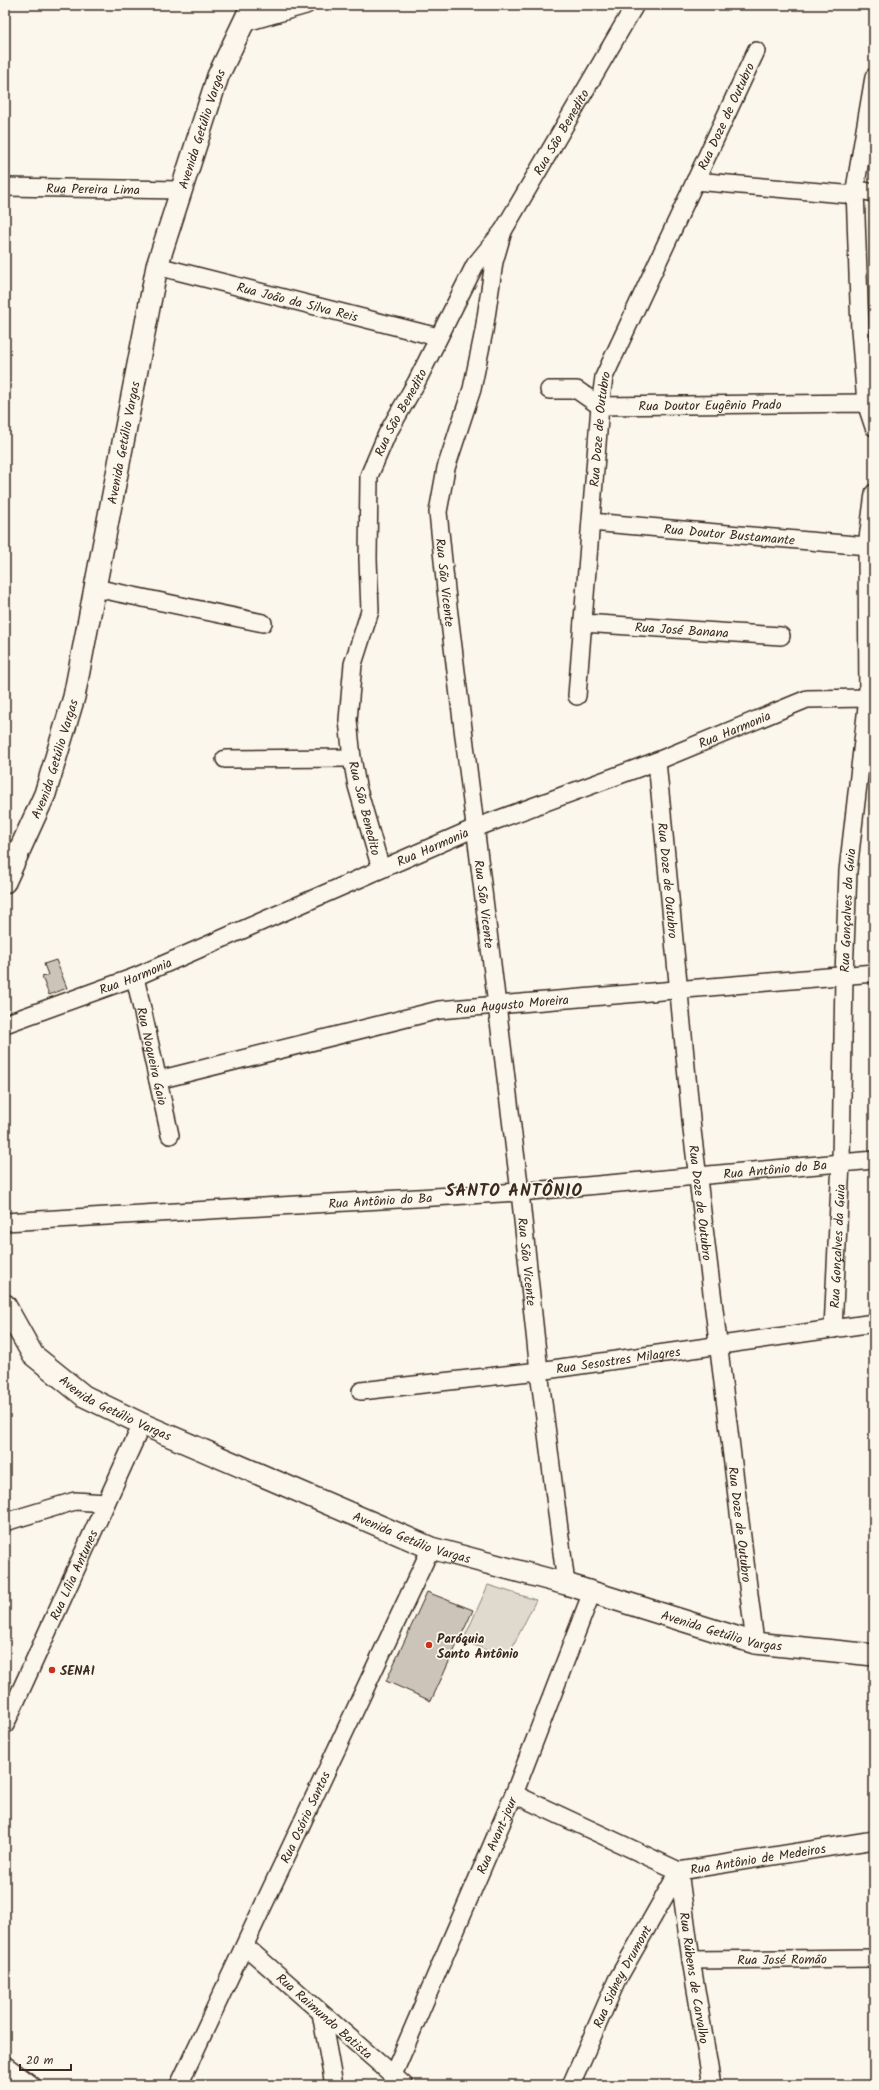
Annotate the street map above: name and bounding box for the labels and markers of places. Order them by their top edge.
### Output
place label: Paróquia Santo Antônio [437,1629,519,1665]
marker: Paróquia Santo Antônio [424,1640,434,1650]
place label: SENAI [60,1661,95,1682]
marker: SENAI [47,1665,57,1675]

